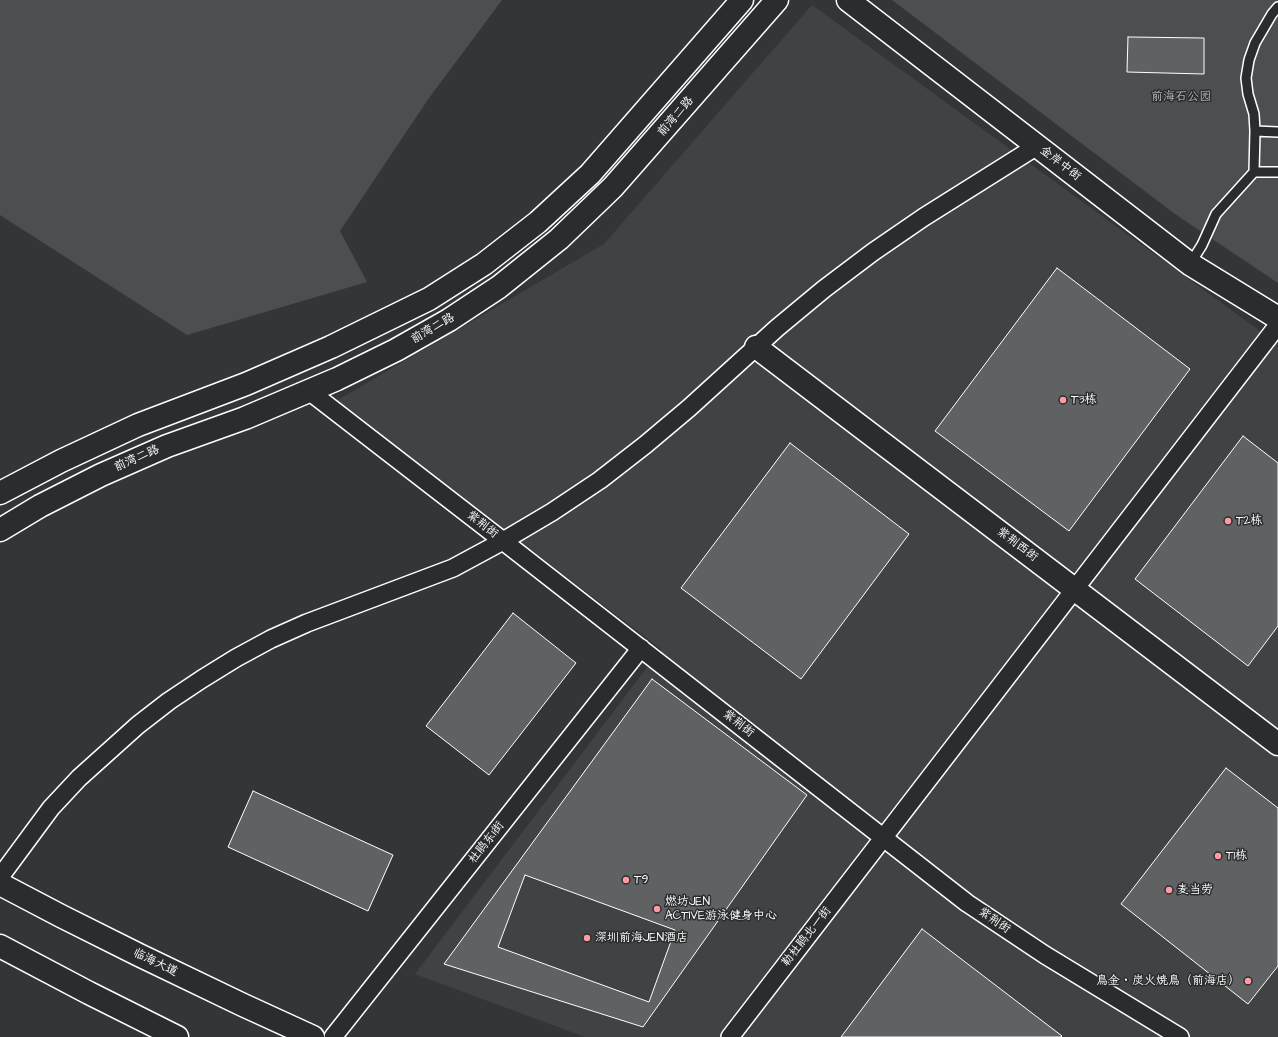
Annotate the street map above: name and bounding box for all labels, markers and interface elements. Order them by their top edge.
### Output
park label: 前海石公园 [1151,90,1211,104]
street label: 前湾二路 [655,94,697,140]
street label: 金岸中街 [1037,144,1083,184]
street label: 前湾二路 [409,311,457,347]
place label: T3栋 [1071,393,1097,407]
marker: T3栋 [1058,395,1068,405]
street label: 前湾二路 [112,443,162,475]
street label: 紫荆街 [463,508,501,542]
place label: T2栋 [1236,514,1262,528]
marker: T2栋 [1223,516,1233,526]
street label: 紫荆西街 [993,525,1041,565]
street label: 紫荆街 [719,707,757,741]
street label: 杜鹃东1街 [466,819,508,867]
place label: T1栋 [1226,849,1247,863]
marker: T1栋 [1213,851,1223,861]
place label: T9 [634,873,648,887]
marker: T9 [621,875,631,885]
place label: 麦当劳 [1177,883,1213,897]
marker: 麦当劳 [1164,885,1174,895]
place label: 燃坊JEN ACTIVE游泳健身中心 [665,895,777,923]
marker: 燃坊JEN ACTIVE游泳健身中心 [652,904,662,914]
street label: 勒杜鹃北一街 [779,904,835,970]
street label: 紫荆街 [975,905,1013,937]
place label: 深圳前海JEN酒店 [595,931,688,945]
marker: 深圳前海JEN酒店 [582,933,592,943]
street label: 临海大道 [130,946,180,980]
place label: 鳥金・炭火焼鳥（前海店） [1096,974,1240,988]
marker: 鳥金・炭火焼鳥（前海店） [1243,976,1253,986]

